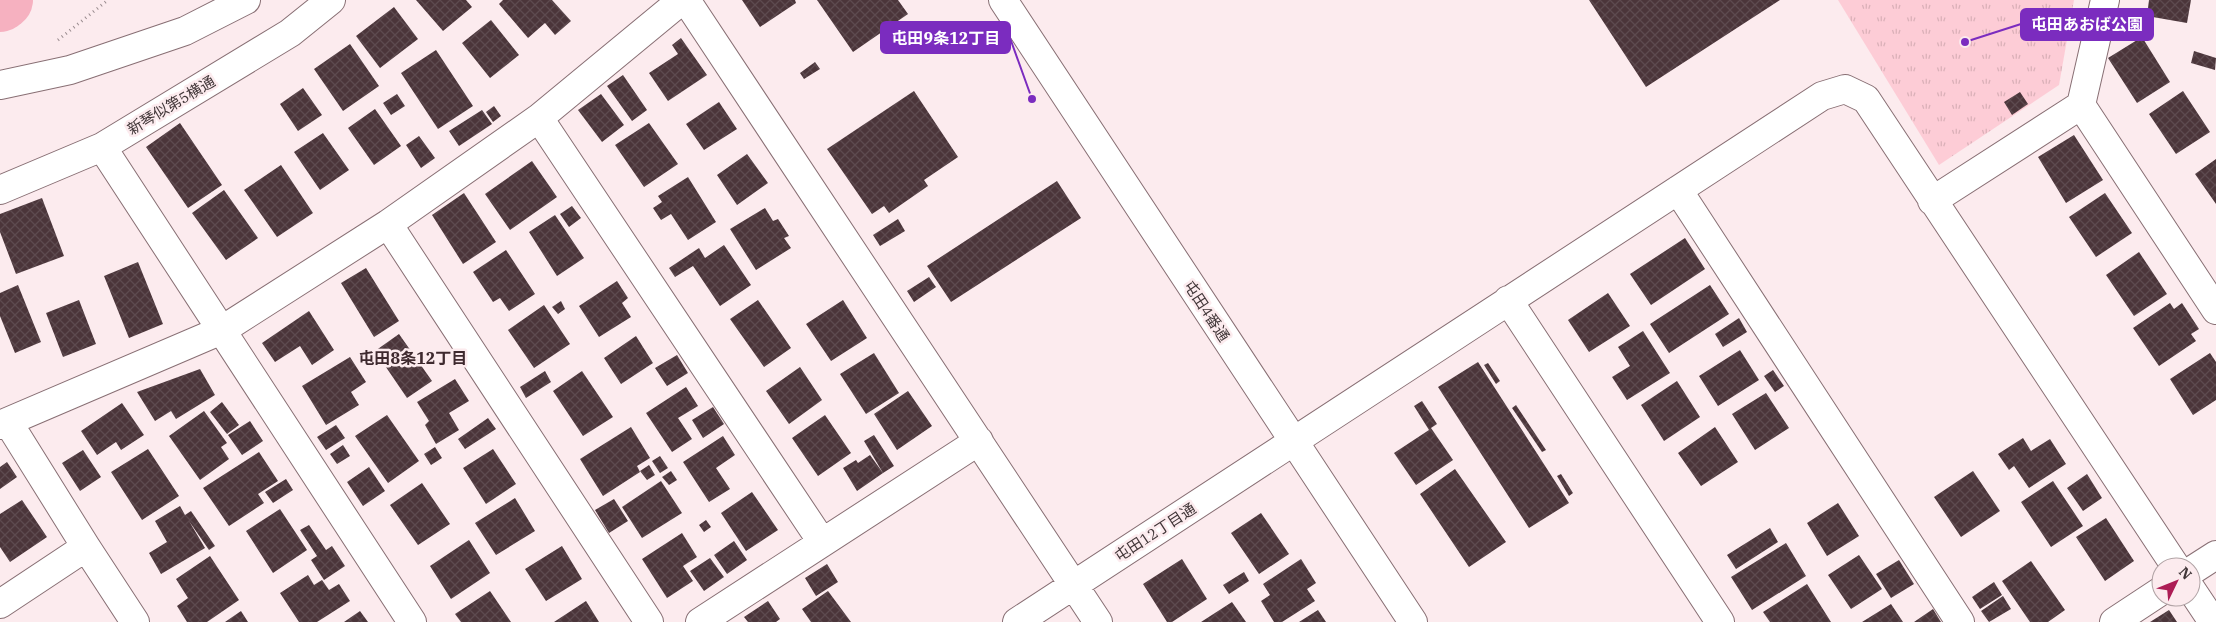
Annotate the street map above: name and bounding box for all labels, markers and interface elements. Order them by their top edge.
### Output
callout: 屯田あおば公園 [2021,9,2153,40]
text: 屯田あおば公園 [2031,14,2143,34]
callout: 屯田9条12丁目 [881,22,1010,53]
text: 屯田9条12丁目 [892,28,1000,48]
street label: 新琴似第5横通 [124,71,218,139]
street label: 屯田4番通 [1180,277,1234,345]
district label: 屯田8条12丁目 [359,348,467,368]
street label: 屯田12丁目通 [1111,499,1199,565]
north arrow [2151,557,2201,607]
text: N [2175,563,2196,583]

